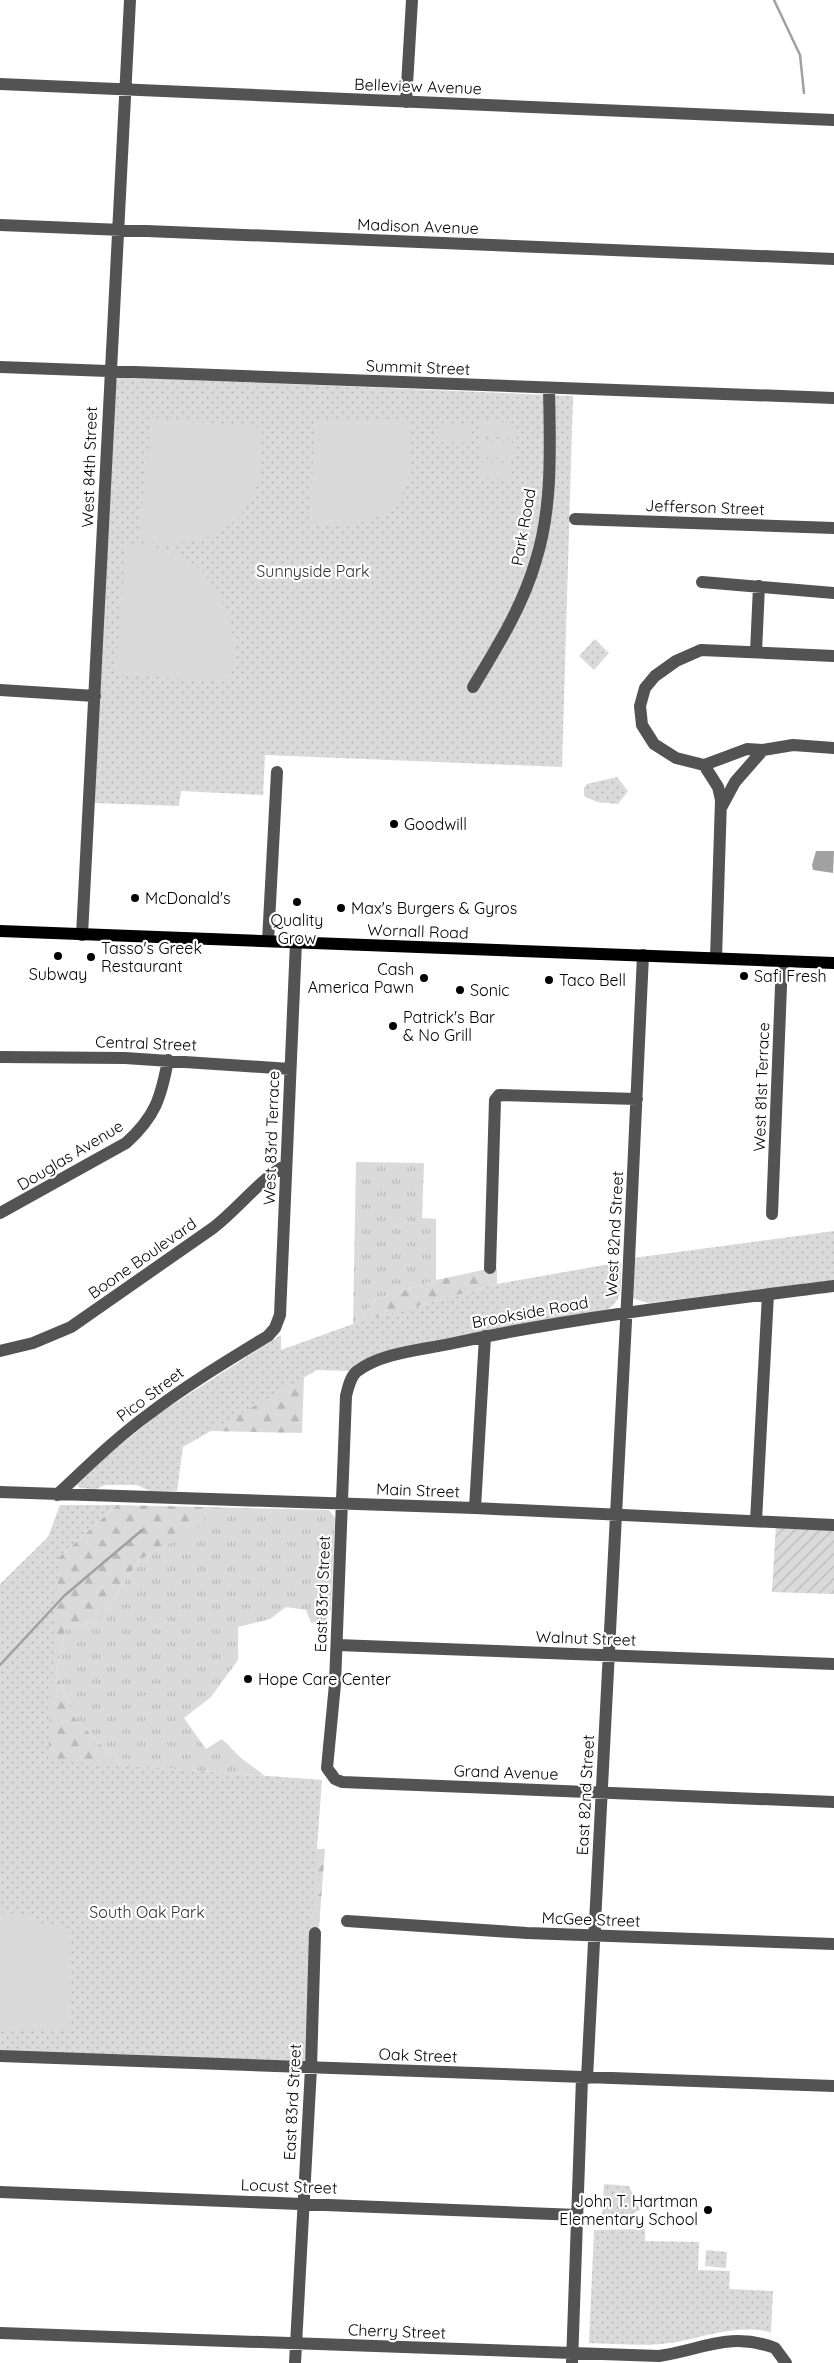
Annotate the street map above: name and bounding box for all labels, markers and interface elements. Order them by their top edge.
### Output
street label: Belleview Avenue [354,74,482,98]
street label: Madison Avenue [357,214,479,238]
street label: Summit Street [366,355,470,379]
street label: West 84th Street [77,406,101,528]
street label: Park Road [506,487,540,567]
street label: Jefferson Street [645,495,765,519]
park label: Sunnyside Park [256,561,370,581]
place label: Goodwill [404,814,467,834]
marker: Goodwill [388,818,400,830]
place label: McDonald's [145,888,231,908]
marker: McDonald's [129,892,141,904]
marker: Quality Grow [291,896,303,908]
place label: Max's Burgers & Gyros [351,898,517,918]
marker: Max's Burgers & Gyros [335,902,347,914]
place label: Quality Grow [271,910,323,948]
street label: Wornall Road [367,919,469,943]
place label: Tasso's Greek Restaurant [101,938,202,976]
marker: Subway [52,950,64,962]
marker: Tasso's Greek Restaurant [85,951,97,963]
place label: Cash America Pawn [308,959,414,997]
place label: Subway [29,964,87,984]
place label: Safi Fresh [754,966,827,986]
place label: Taco Bell [559,970,626,990]
marker: Safi Fresh [738,970,750,982]
marker: Cash America Pawn [418,972,430,984]
marker: Taco Bell [543,974,555,986]
place label: Sonic [470,980,510,1000]
marker: Sonic [454,984,466,996]
place label: Patrick's Bar & No Grill [403,1007,495,1045]
marker: Patrick's Bar & No Grill [387,1020,399,1032]
street label: West 81st Terrace [749,1022,773,1152]
street label: Central Street [95,1031,197,1055]
street label: West 83rd Terrace [259,1070,283,1206]
street label: Douglas Avenue [13,1115,127,1195]
street label: West 82nd Street [601,1171,627,1297]
street label: Boone Boulevard [84,1213,200,1303]
street label: Brookside Road [470,1292,590,1332]
street label: Pico Street [112,1362,188,1426]
street label: Main Street [376,1479,460,1501]
street label: East 83rd Street [310,1535,334,1653]
street label: Walnut Street [535,1626,637,1650]
place label: Hope Care Center [258,1669,391,1689]
marker: Hope Care Center [242,1673,254,1685]
street label: East 82nd Street [572,1734,598,1856]
street label: Grand Avenue [453,1760,559,1784]
park label: South Oak Park [89,1902,205,1922]
street label: McGee Street [541,1907,641,1931]
street label: East 83rd Street [279,2043,305,2161]
street label: Oak Street [378,2044,458,2066]
street label: Locust Street [240,2174,338,2198]
place label: John T. Hartman Elementary School [559,2191,698,2229]
marker: John T. Hartman Elementary School [702,2204,714,2216]
street label: Cherry Street [348,2319,446,2343]

